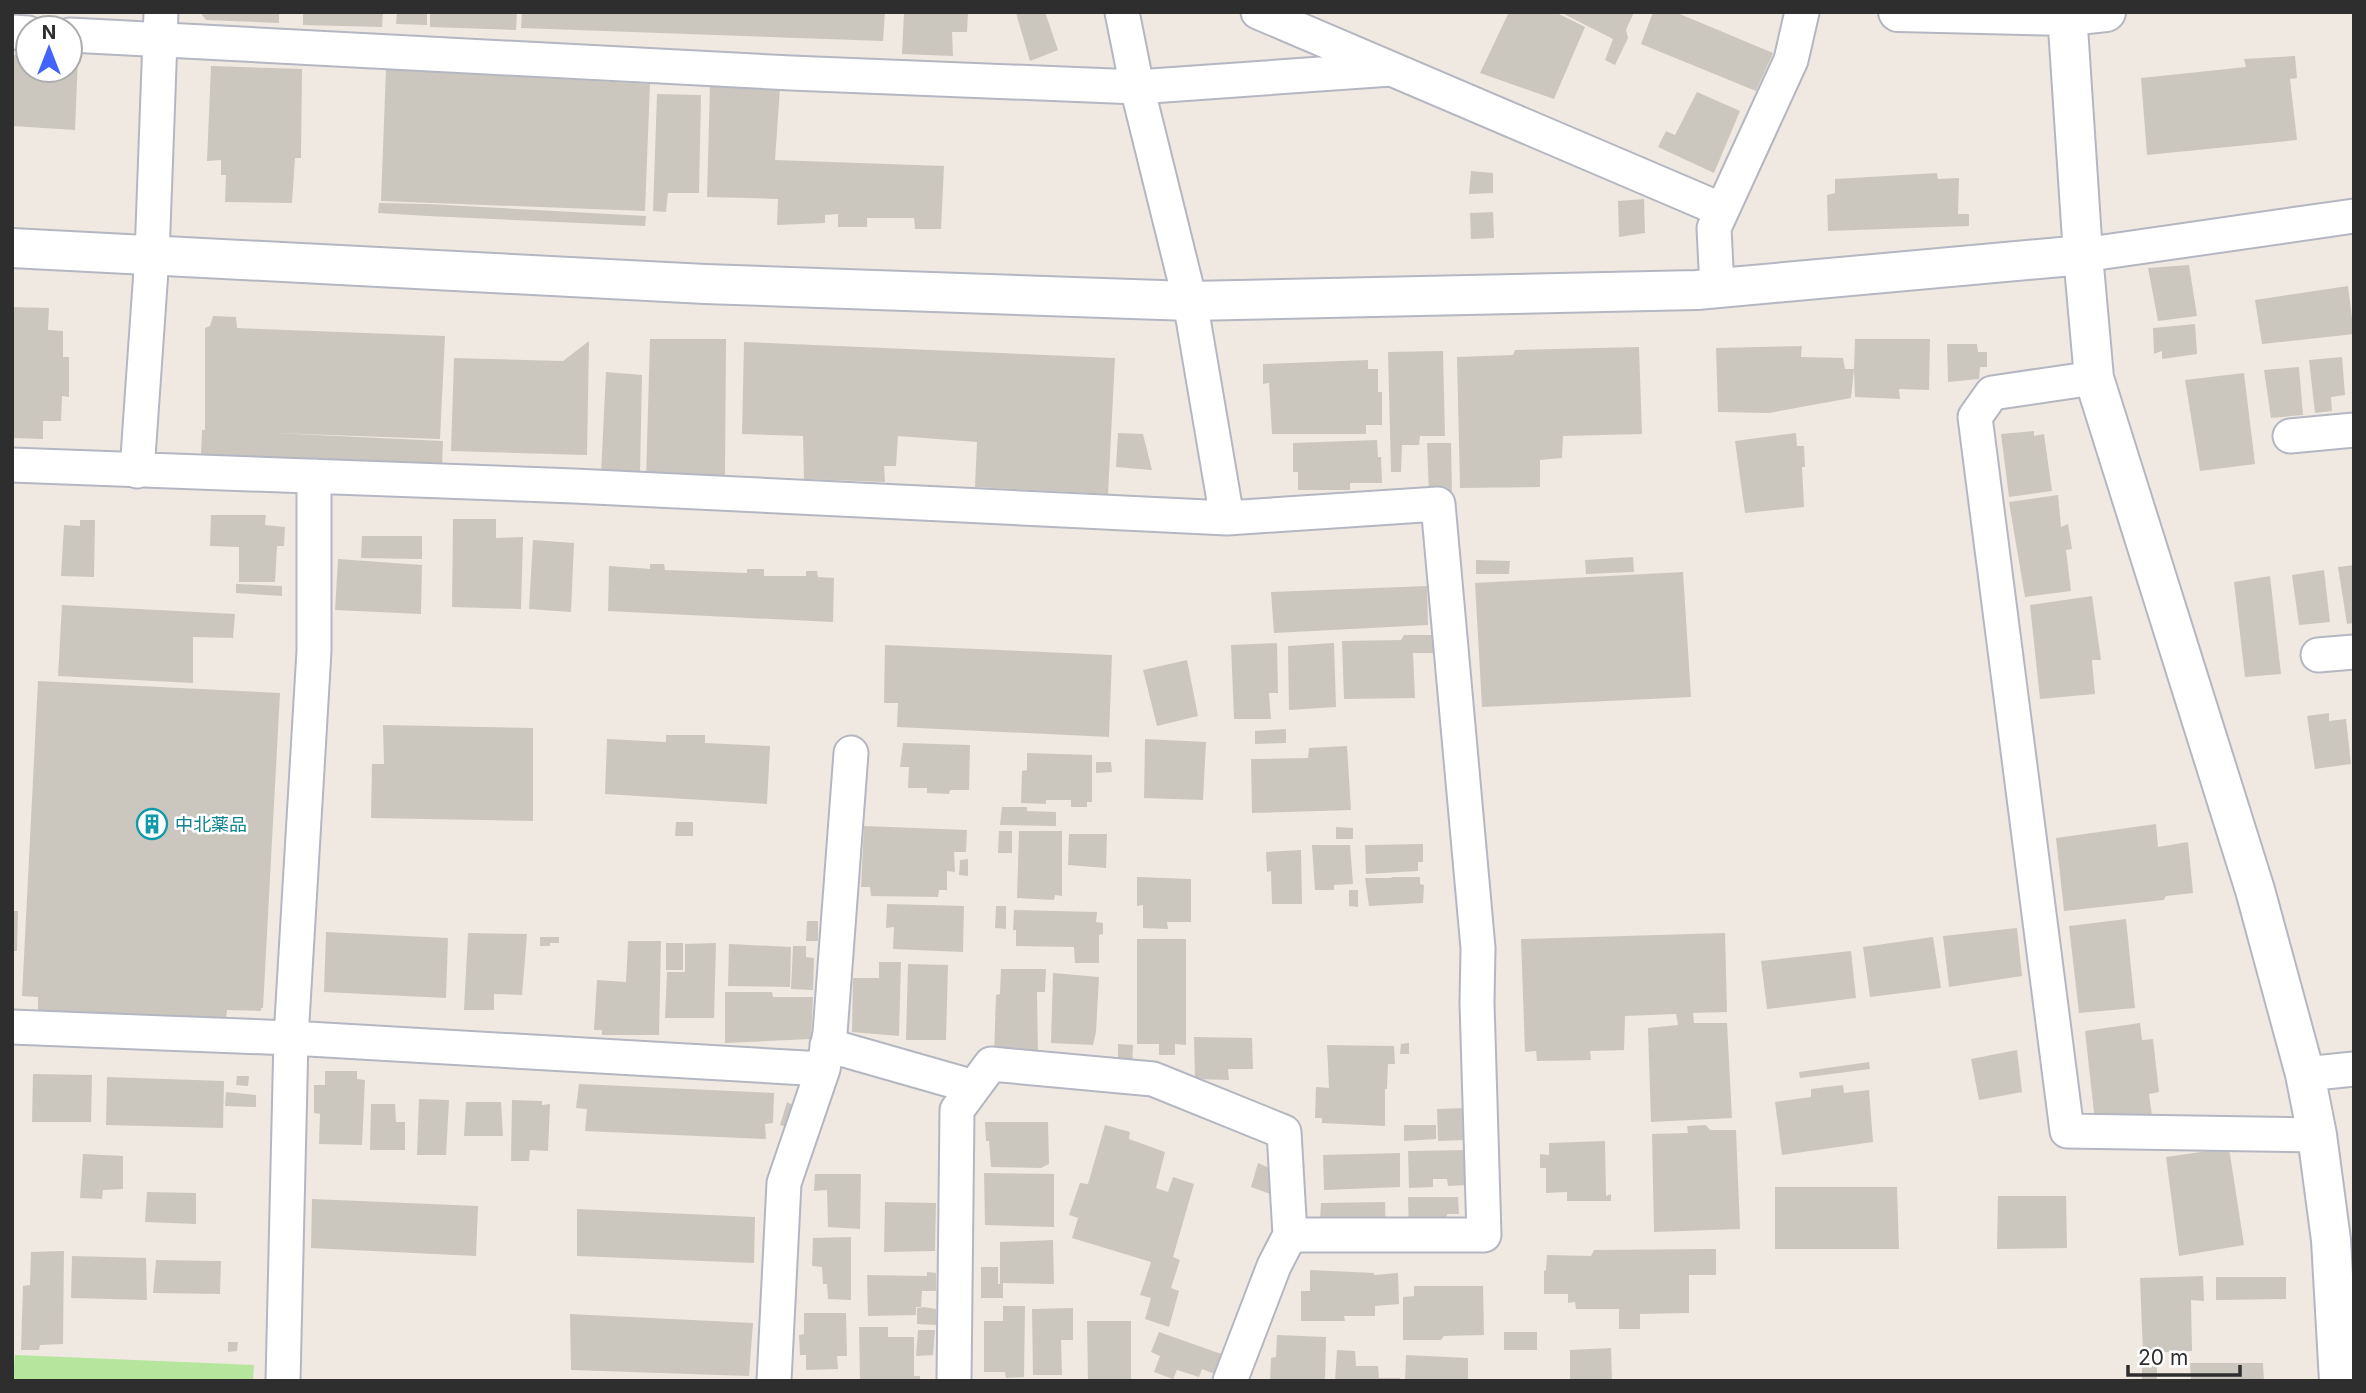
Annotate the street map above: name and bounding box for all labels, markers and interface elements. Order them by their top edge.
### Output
north arrow [14,14,84,84]
text: N [42,21,56,44]
building icon: 中北薬品 [135,807,169,841]
place label: 中北薬品 [175,814,247,835]
scale bar [2128,1334,2240,1378]
text: 20 m [2138,1345,2188,1370]

